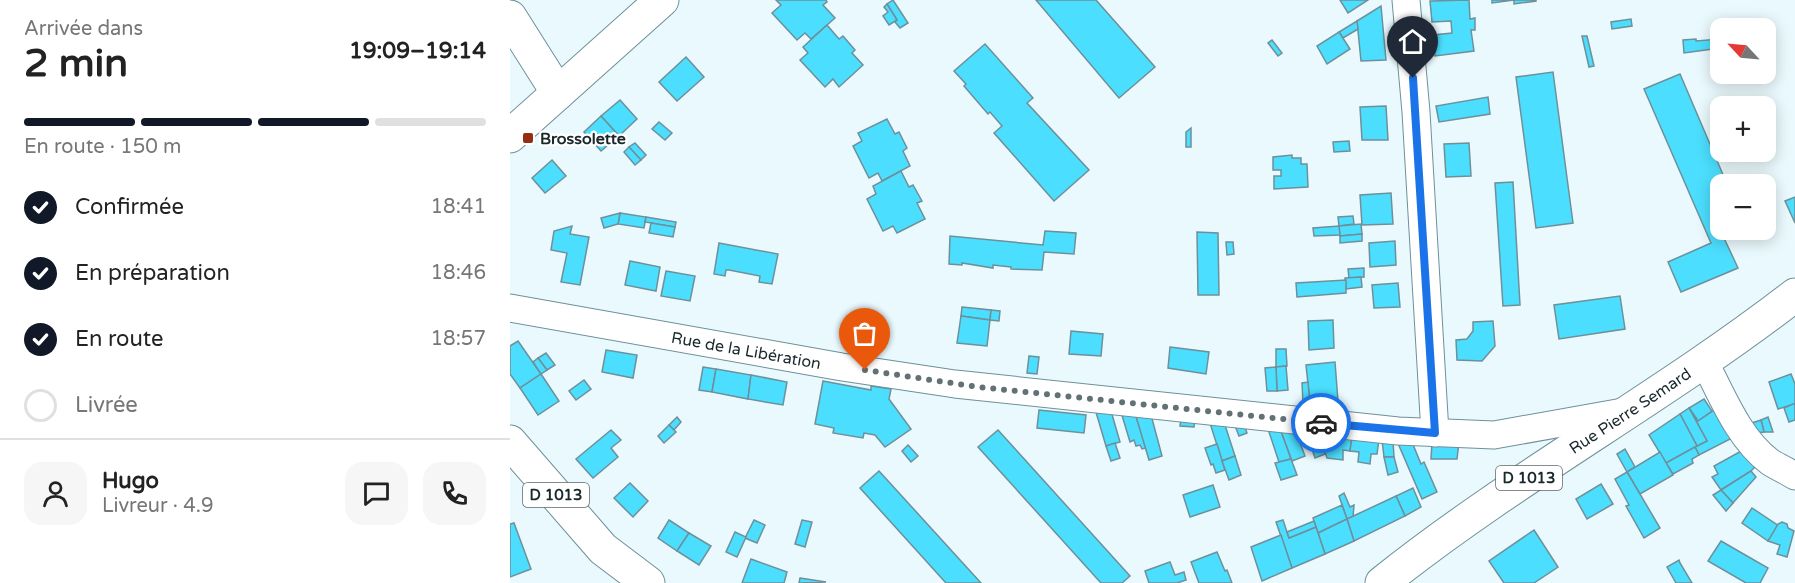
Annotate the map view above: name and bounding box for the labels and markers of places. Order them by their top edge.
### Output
pin [1387,16,1438,78]
place label: Brossolette [540,129,626,149]
marker: Brossolette [521,131,535,145]
pin [839,308,890,370]

